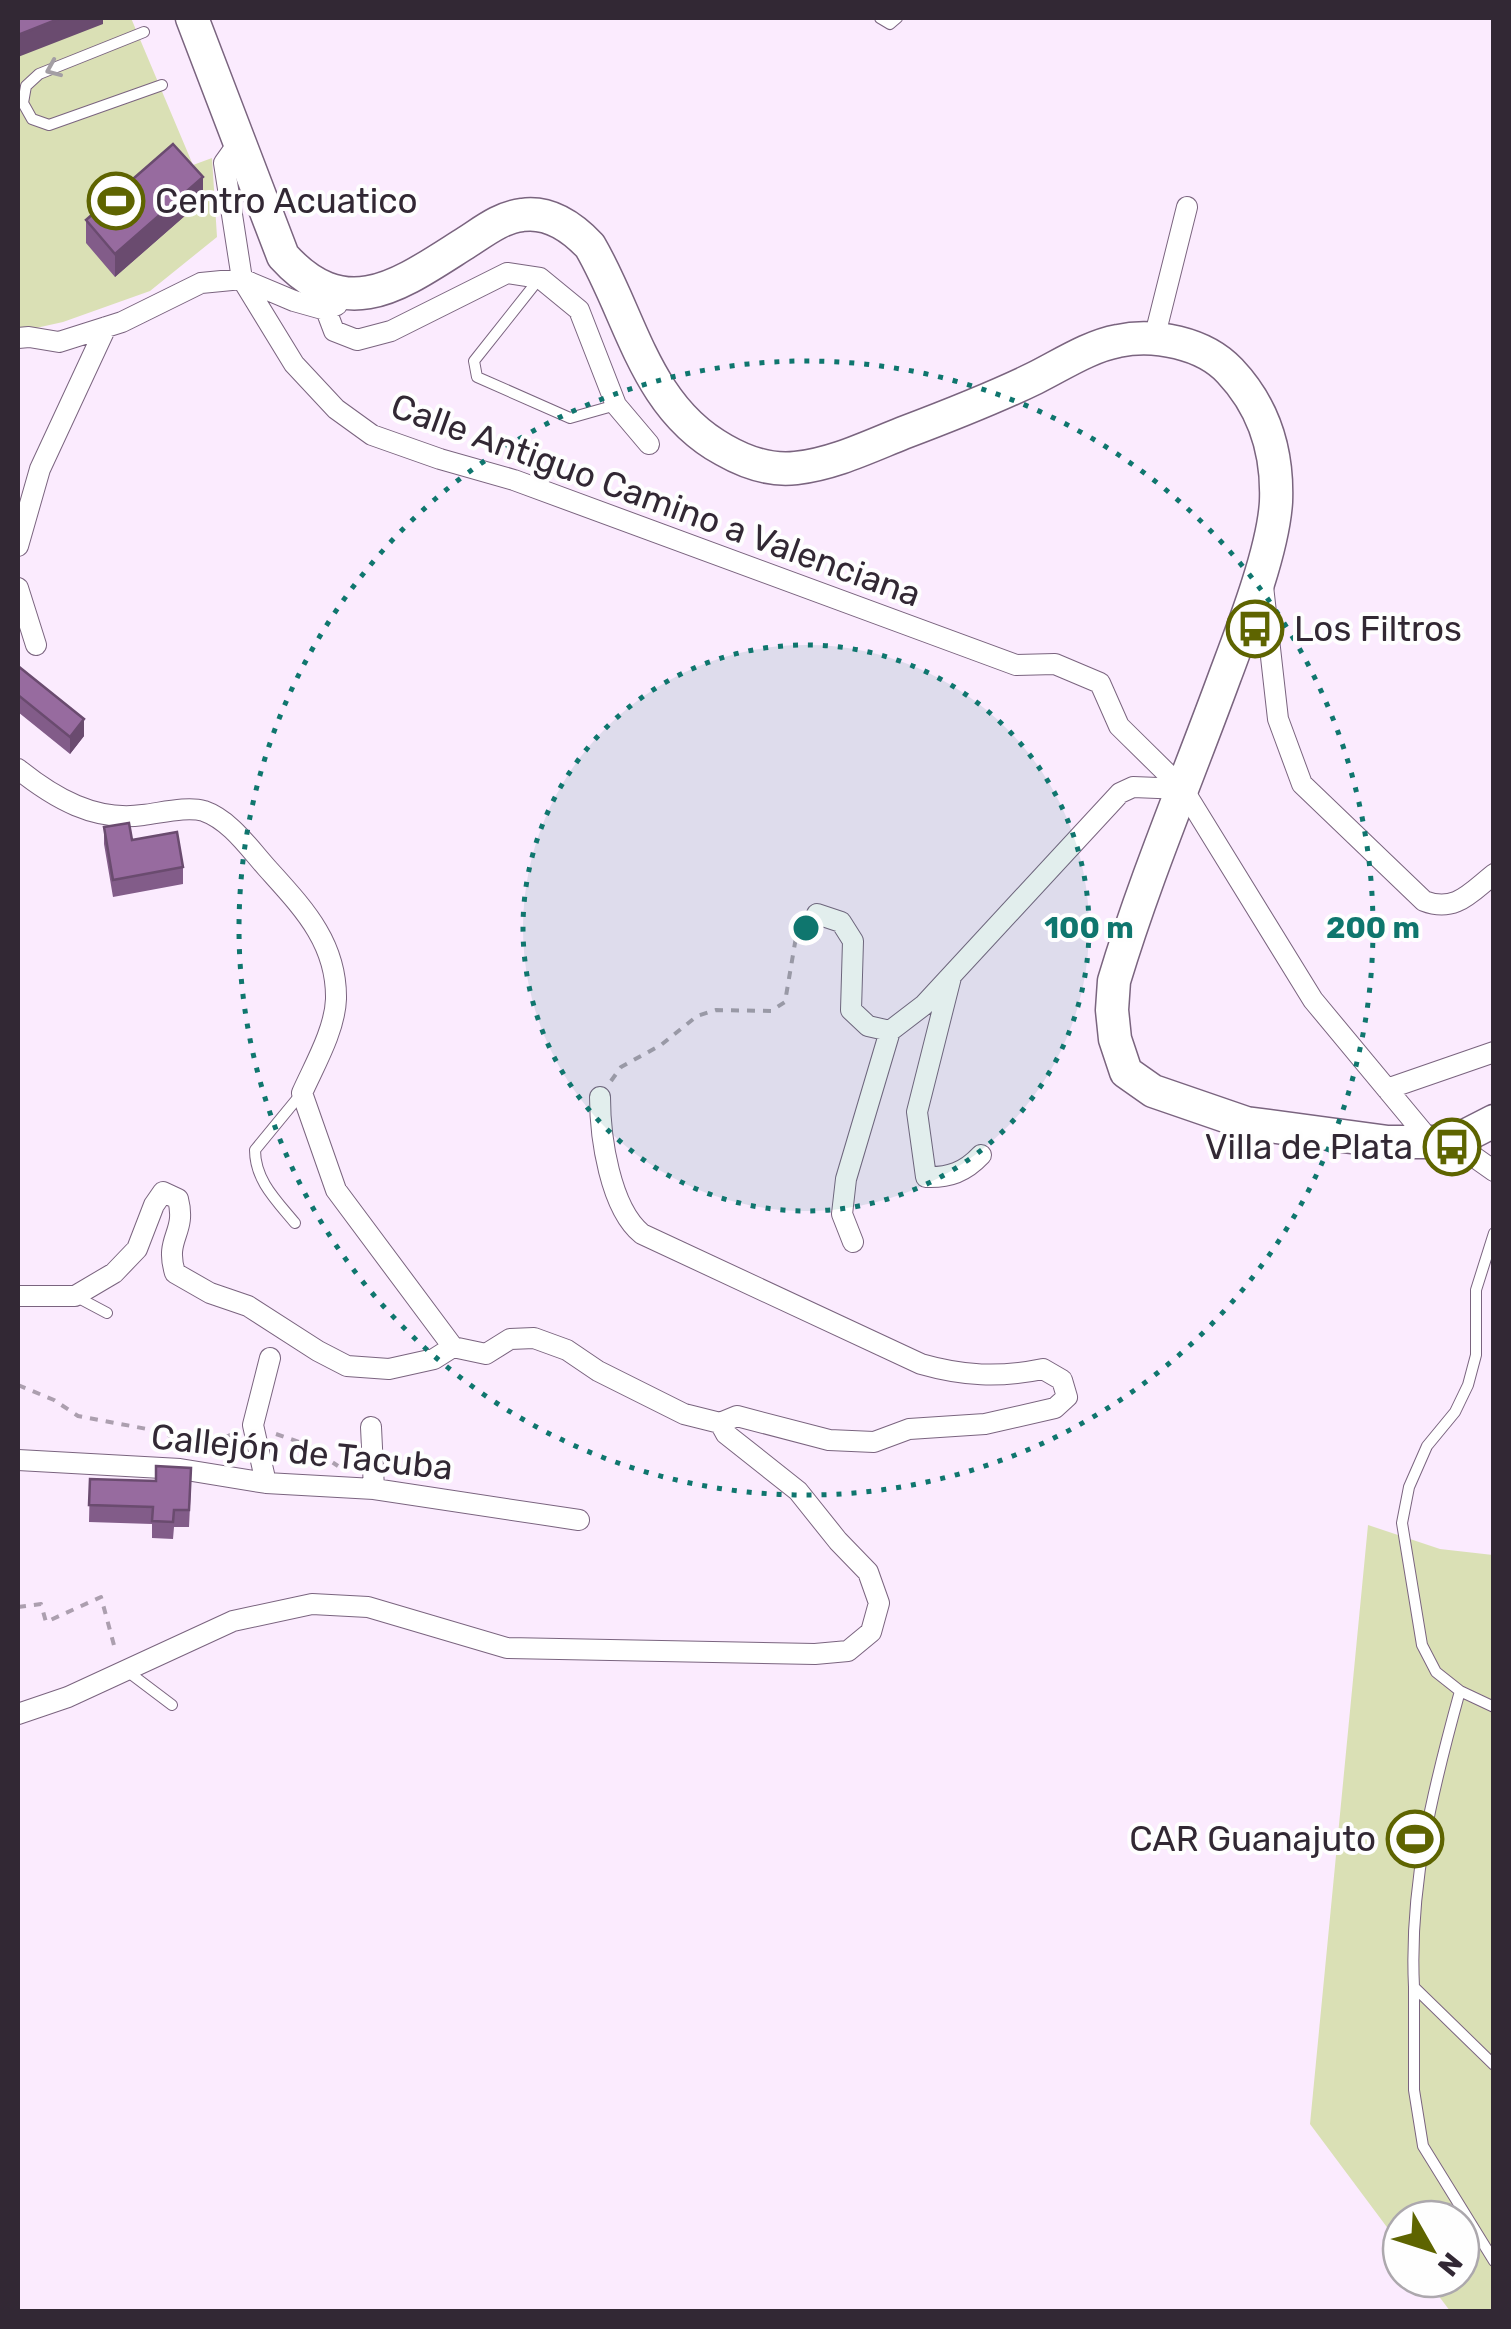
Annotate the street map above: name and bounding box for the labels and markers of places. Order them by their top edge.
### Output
sports icon: Centro Acuatico [86,171,146,231]
place label: Centro Acuatico [155,180,418,222]
bus stop icon: Los Filtros [1225,599,1285,659]
place label: Los Filtros [1294,608,1462,650]
centre of rings [788,910,824,946]
bus stop icon: Villa de Plata [1422,1117,1482,1177]
place label: Villa de Plata [1205,1126,1413,1168]
sports icon: CAR Guanajuto [1385,1809,1445,1869]
place label: CAR Guanajuto [1129,1818,1376,1860]

